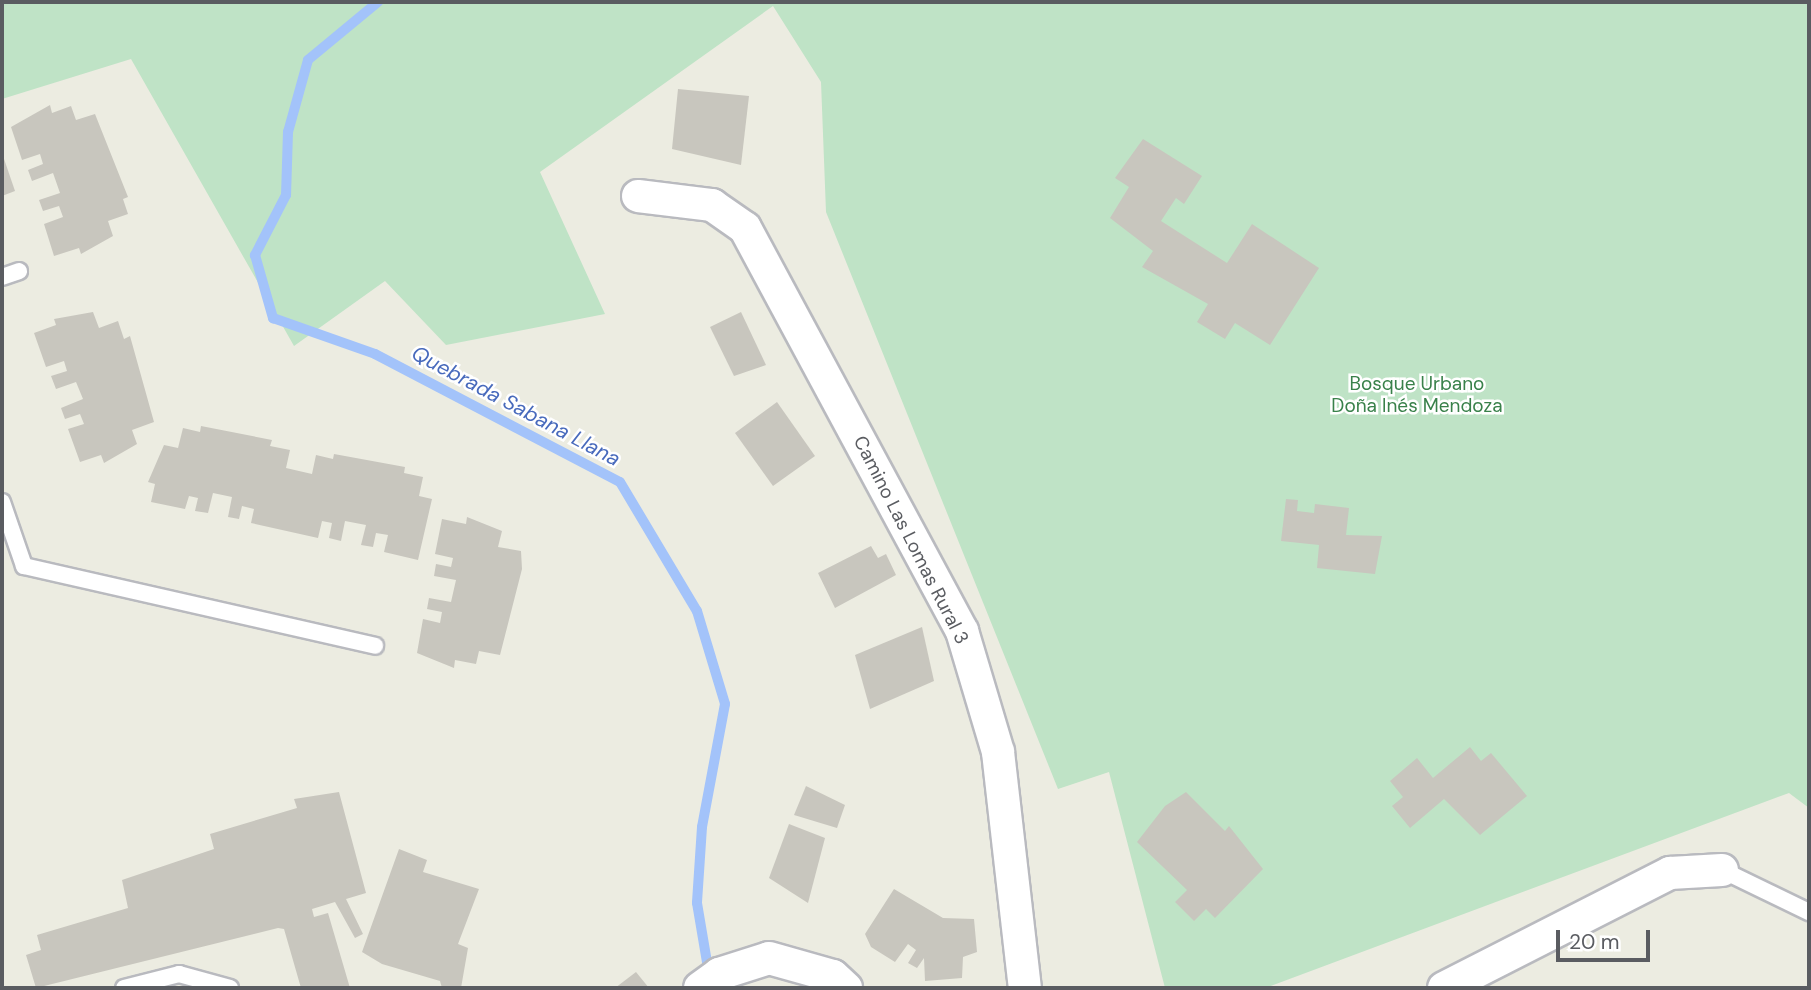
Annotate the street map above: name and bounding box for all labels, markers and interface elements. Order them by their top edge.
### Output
water label: Quebrada Sabana Llana [407,340,625,472]
park label: Bosque Urbano Doña Inés Mendoza [1331,373,1503,417]
street label: Camino Las Lomas Rural 3 [849,432,973,648]
scale bar [1559,916,1654,960]
text: 20 m [1569,928,1620,956]

